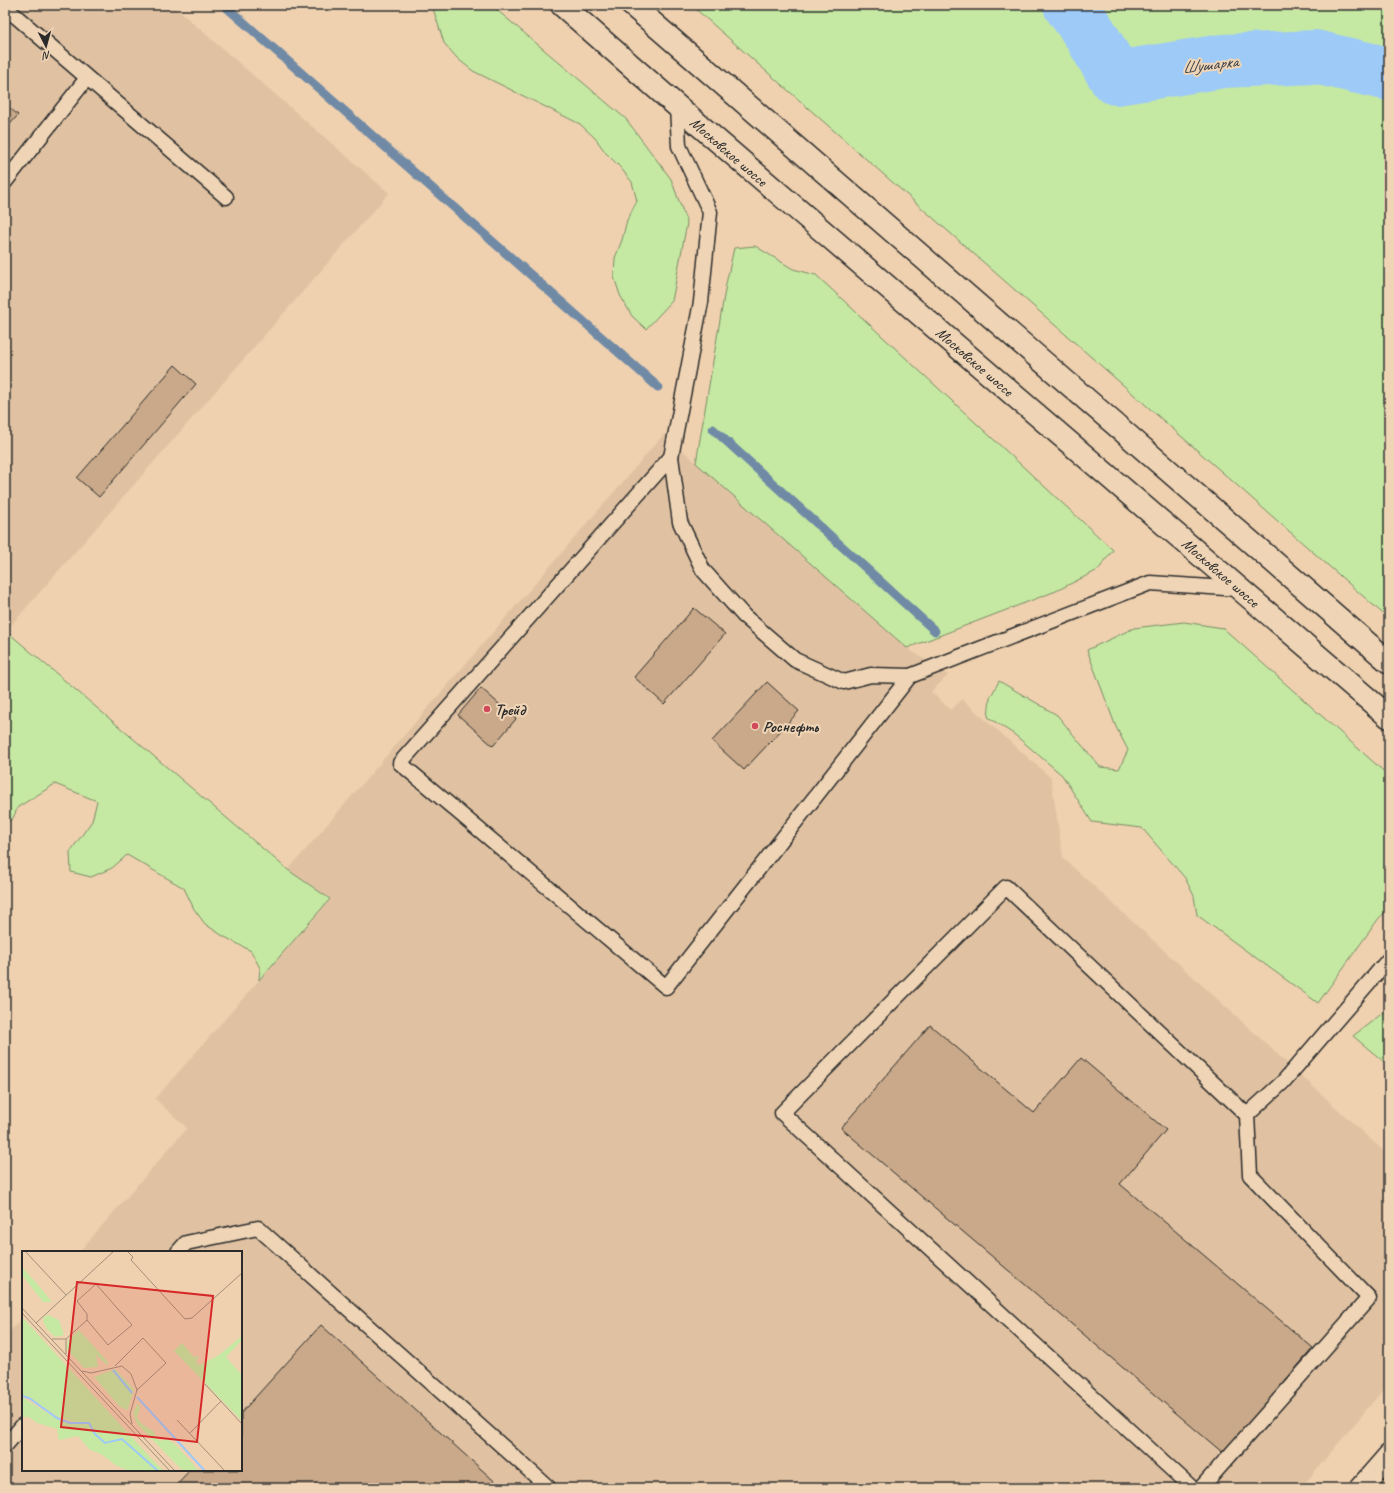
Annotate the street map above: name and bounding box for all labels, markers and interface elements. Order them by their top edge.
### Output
north arrow [26,26,66,66]
text: N [41,49,51,63]
water label: Шушарка [1181,50,1241,78]
street label: Московское шоссе [685,113,773,192]
street label: Московское шоссе [931,323,1019,402]
street label: Московское шоссе [1177,534,1265,613]
place label: Трейд [495,700,527,720]
marker: Трейд [482,704,492,714]
place label: Роснефть [763,717,819,737]
marker: Роснефть [750,721,760,731]
inset map [22,1251,242,1471]

